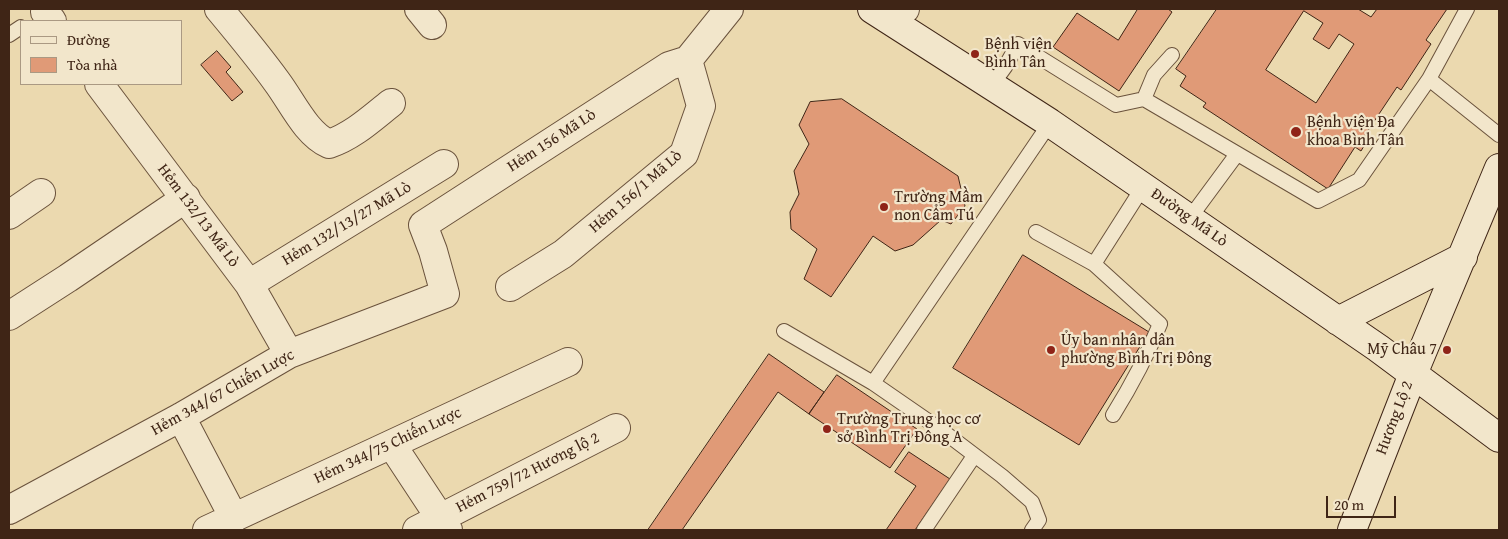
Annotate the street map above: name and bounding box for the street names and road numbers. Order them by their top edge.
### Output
street label: Hẻm 156 Mã Lò [504,105,600,177]
street label: Hẻm 156/1 Mã Lò [586,146,686,238]
street label: Hẻm 132/13 Mã Lò [153,161,243,271]
street label: Hẻm 132/13/27 Mã Lò [279,178,415,270]
street label: Đường Mã Lò [1147,185,1231,251]
street label: Hẻm 344/67 Chiến Lược [148,346,298,440]
street label: Hương Lộ 2 [1372,378,1418,458]
street label: Hẻm 344/75 Chiến Lược [311,403,465,489]
street label: Hẻm 759/72 Hương lộ 2 [453,429,603,517]

